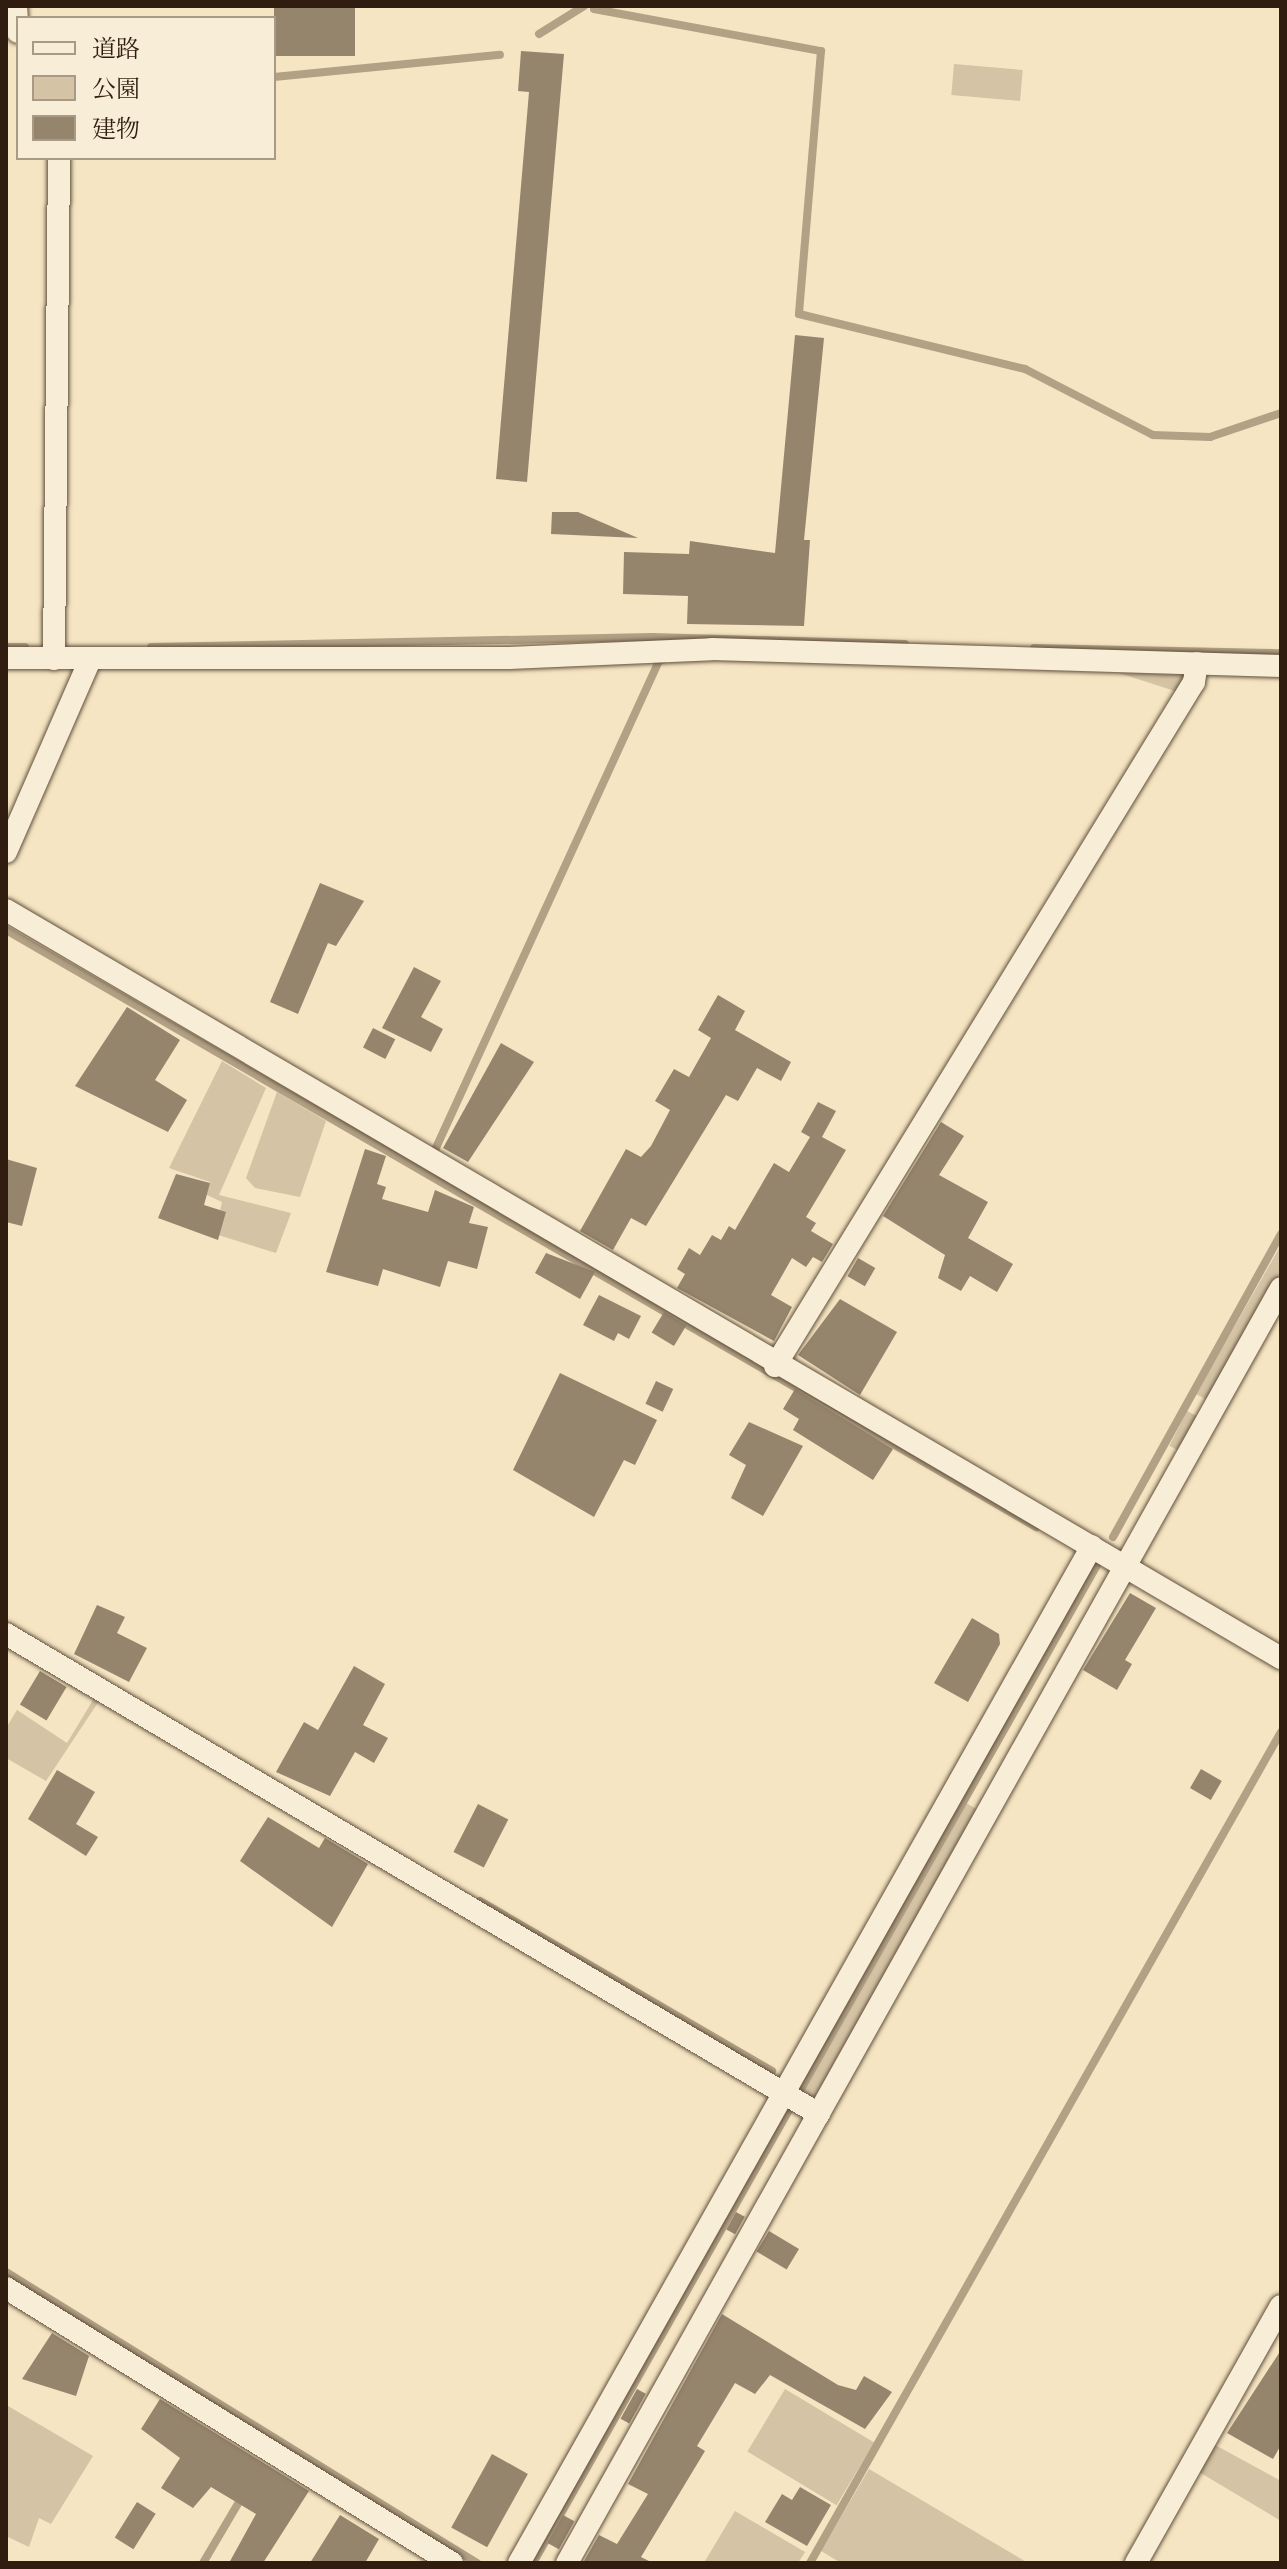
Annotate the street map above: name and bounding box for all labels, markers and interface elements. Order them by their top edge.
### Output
legend [16,16,276,160]
text: 道路 [92,34,140,68]
text: 公園 [92,74,140,108]
text: 建物 [92,114,140,148]

